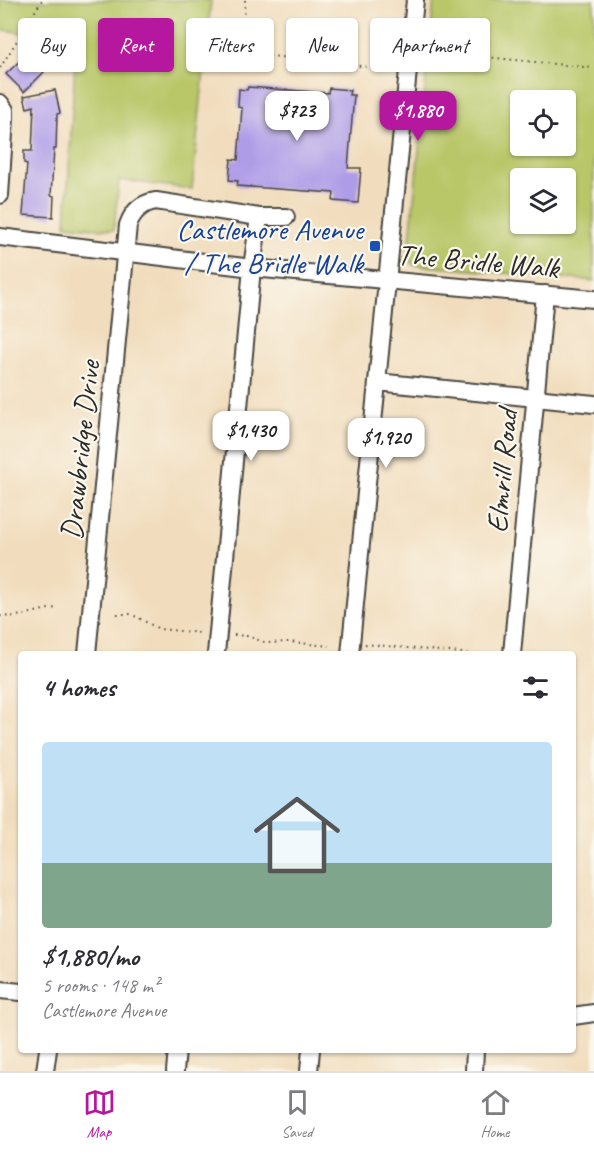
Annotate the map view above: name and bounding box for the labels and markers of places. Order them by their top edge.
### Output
pin: $723 [261,91,333,142]
pin: $1,880 [369,91,467,142]
place label: Castlemore Avenue / The Bridle Walk [176,210,365,282]
marker: Castlemore Avenue / The Bridle Walk [368,239,382,253]
pin: $1,430 [202,411,300,462]
pin: $1,920 [337,418,435,469]

